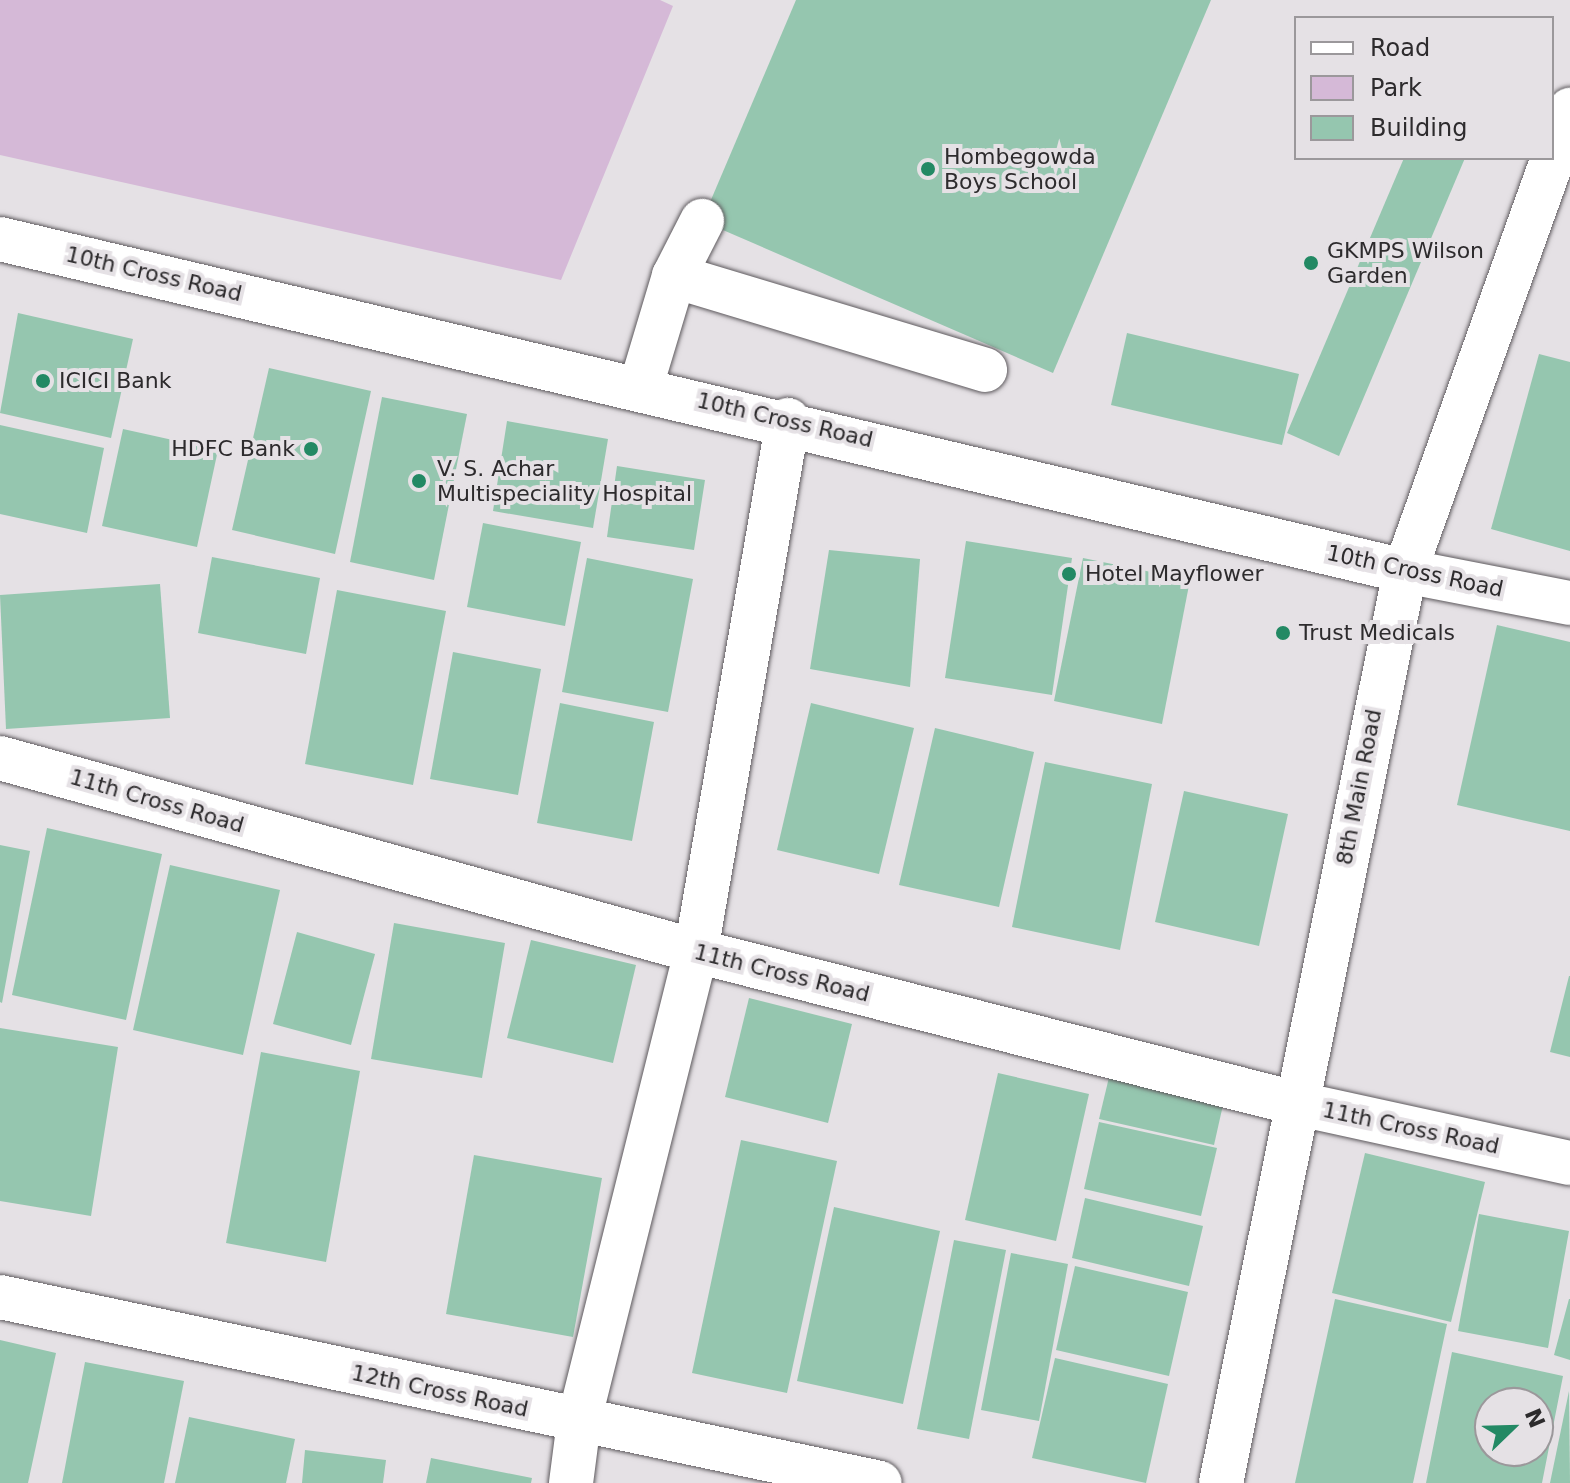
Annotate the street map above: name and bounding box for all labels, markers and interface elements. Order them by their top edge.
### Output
legend [1294,16,1554,160]
text: Road [1370,34,1430,62]
text: Park [1370,74,1422,102]
text: Building [1370,114,1467,142]
place label: Hombegowda Boys School [944,143,1096,194]
marker: Hombegowda Boys School [919,160,937,178]
place label: GKMPS Wilson Garden [1327,237,1484,288]
street label: 10th Cross Road [63,241,245,307]
marker: GKMPS Wilson Garden [1302,254,1320,272]
place label: ICICI Bank [59,368,171,394]
marker: ICICI Bank [34,372,52,390]
street label: 10th Cross Road [694,387,876,453]
place label: HDFC Bank [171,436,295,462]
marker: HDFC Bank [302,440,320,458]
place label: V. S. Achar Multispeciality Hospital [437,455,692,506]
marker: V. S. Achar Multispeciality Hospital [408,470,430,492]
street label: 10th Cross Road [1324,539,1506,603]
place label: Hotel Mayflower [1085,561,1264,587]
marker: Hotel Mayflower [1060,565,1078,583]
place label: Trust Medicals [1299,620,1455,646]
marker: Trust Medicals [1274,624,1292,642]
street label: 8th Main Road [1331,707,1387,867]
street label: 11th Cross Road [67,763,247,839]
street label: 11th Cross Road [691,938,873,1008]
street label: 11th Cross Road [1320,1096,1502,1160]
street label: 12th Cross Road [349,1359,531,1423]
north arrow [1474,1387,1554,1467]
text: N [1520,1405,1550,1432]

